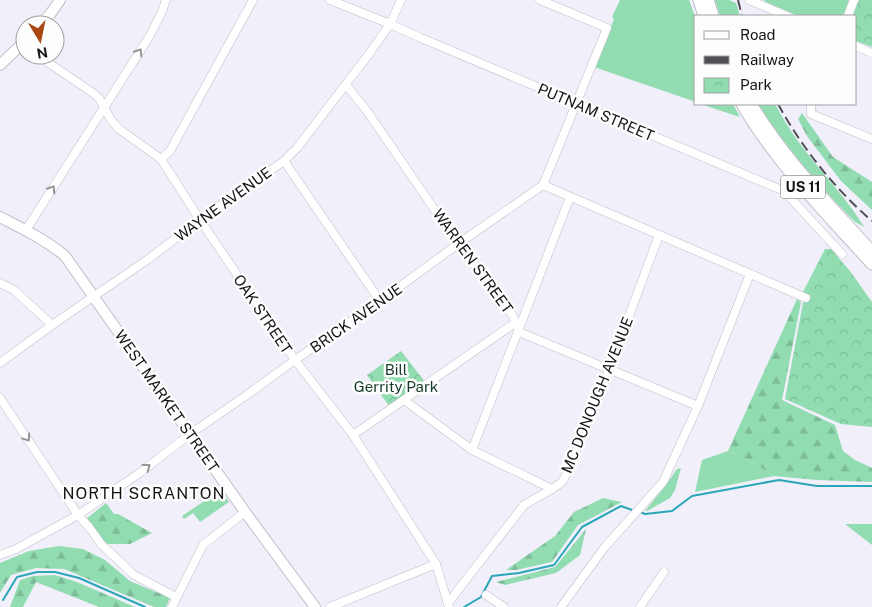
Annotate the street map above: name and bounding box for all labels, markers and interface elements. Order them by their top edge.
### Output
north arrow [15,15,65,65]
legend [694,15,857,105]
text: Road [740,26,776,43]
text: N [35,44,49,62]
one-way arrow [133,48,143,57]
text: Railway [740,51,794,68]
text: Park [740,76,772,93]
street label: PUTNAM STREET [535,80,657,144]
street label: WAYNE AVENUE [171,163,275,245]
road number: US 11 [780,176,826,198]
one-way arrow [46,185,56,194]
street label: WARREN STREET [429,206,517,316]
street label: OAK STREET [230,271,296,357]
street label: BRICK AVENUE [307,280,405,356]
street label: MC DONOUGH AVENUE [558,314,636,476]
street label: WEST MARKET STREET [112,327,223,475]
park label: Bill Gerrity Park [354,361,438,395]
one-way arrow [21,433,30,442]
one-way arrow [141,465,150,473]
district label: NORTH SCRANTON [62,484,226,503]

